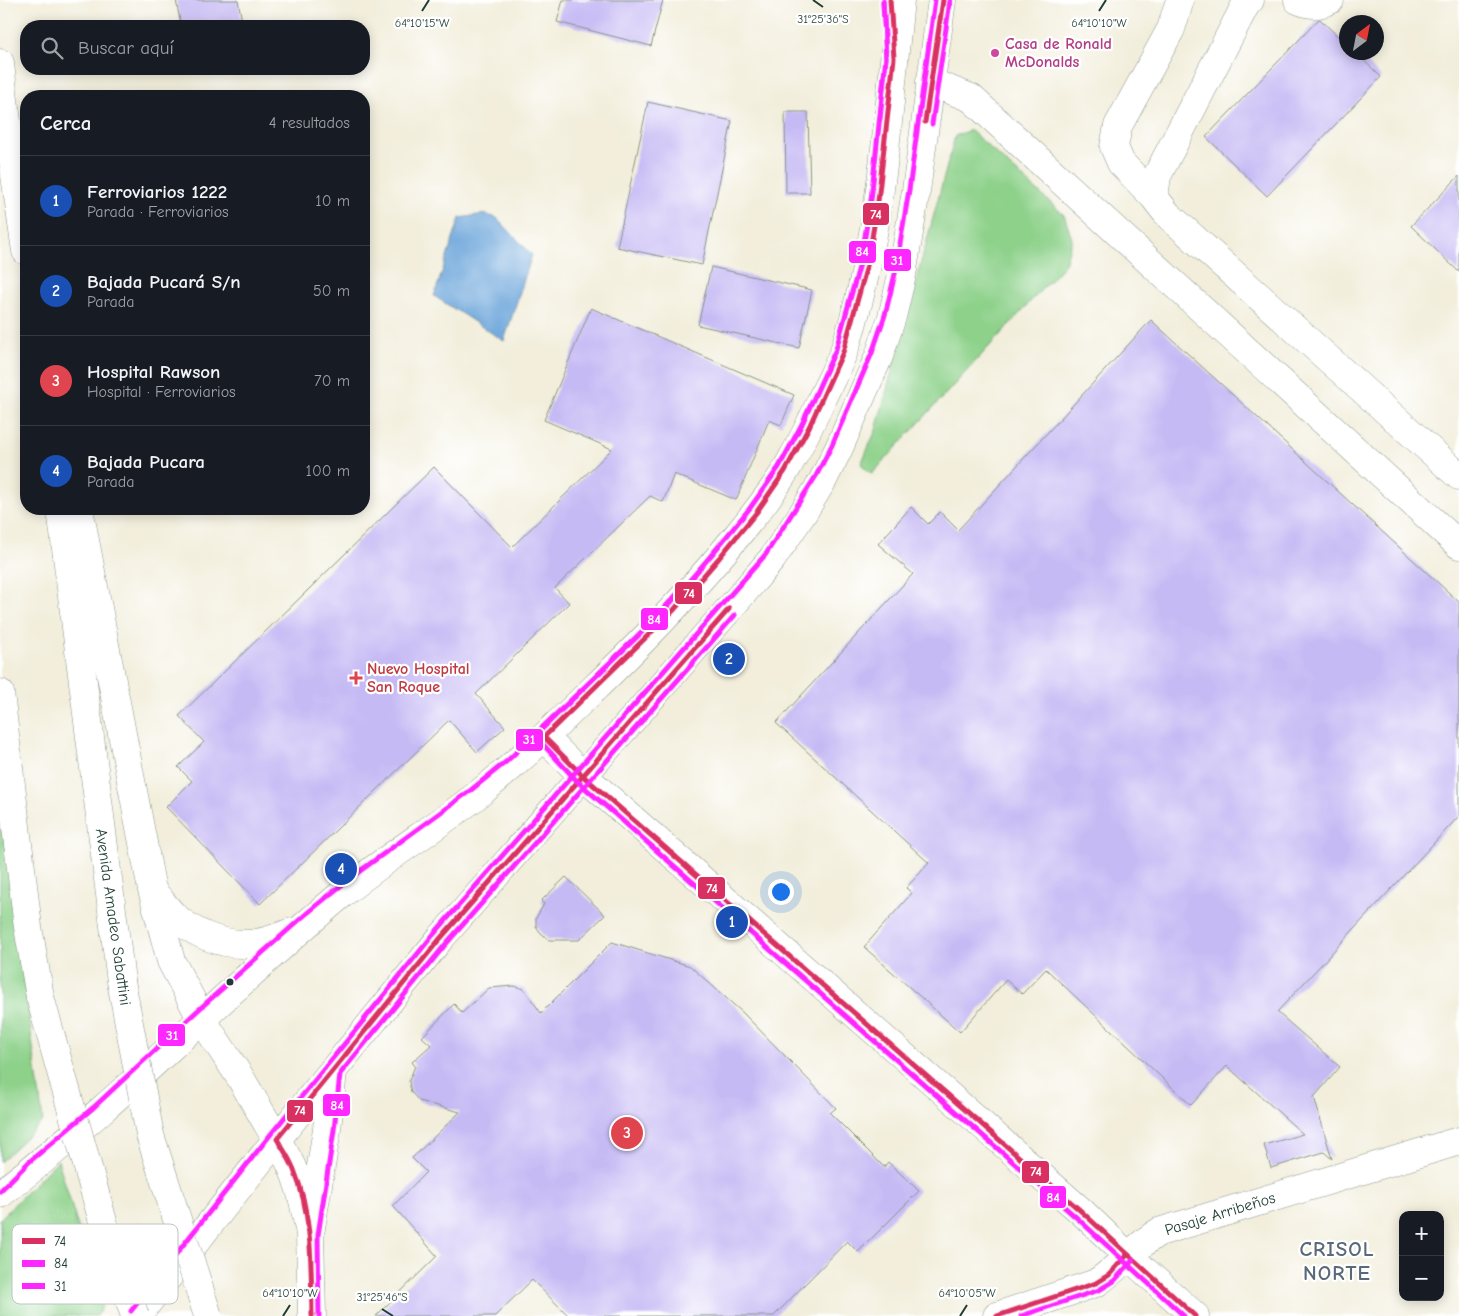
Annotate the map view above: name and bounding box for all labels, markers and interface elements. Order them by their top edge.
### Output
text: 31°25'36"S [797,12,849,26]
north arrow [1339,15,1384,60]
text: 64°10'15"W [395,16,450,30]
text: 64°10'10"W [1071,16,1127,30]
search box [20,20,370,75]
icon: search [38,34,66,62]
place label: Casa de Ronald McDonalds [1005,35,1112,71]
text: Buscar aquí [78,37,174,59]
marker: Casa de Ronald McDonalds [989,47,1001,59]
text: Cerca [40,111,91,135]
text: 4 resultados [269,114,350,132]
text: Ferroviarios 1222 [87,181,227,203]
text: 1 [53,192,59,210]
text: 10 m [315,192,350,210]
line badge: 74 [862,202,890,226]
text: Parada · Ferroviarios [87,203,229,221]
text: 74 [870,206,882,223]
line badge: 84 [848,240,877,264]
text: 84 [855,243,869,260]
line badge: 31 [883,248,912,272]
text: 31 [891,252,903,269]
text: Bajada Pucará S/n [87,271,241,293]
text: 2 [52,282,60,300]
text: 50 m [313,282,350,300]
text: Parada [87,293,135,311]
text: Hospital Rawson [87,361,220,383]
text: 3 [52,372,60,390]
text: 70 m [314,372,350,390]
text: Hospital · Ferroviarios [87,383,236,401]
text: Bajada Pucara [87,451,205,473]
text: 4 [52,462,60,480]
text: 100 m [306,462,350,480]
text: Parada [87,473,135,491]
line badge: 74 [674,581,703,605]
text: 74 [683,585,695,602]
line badge: 84 [640,607,669,631]
text: 84 [647,611,661,628]
pin: 2 [713,640,745,678]
place label: Nuevo Hospital San Roque [367,660,470,696]
marker: Nuevo Hospital San Roque [349,671,363,685]
line badge: 31 [515,728,544,752]
text: 31 [523,731,535,748]
street label: Avenida Amadeo Sabattini [92,827,134,1007]
pin: 4 [325,850,357,888]
line badge: 74 [697,876,726,900]
your location [768,879,794,905]
text: 74 [706,880,718,897]
pin: 1 [716,903,748,941]
unlabelled marker [225,977,235,987]
line badge: 31 [157,1023,186,1047]
text: 31 [166,1027,178,1044]
line badge: 84 [322,1093,351,1117]
text: 84 [330,1097,344,1114]
line badge: 74 [286,1099,314,1123]
text: 74 [294,1102,306,1119]
pin: 3 [611,1114,643,1152]
line badge: 74 [1021,1160,1050,1184]
text: 74 [1030,1163,1042,1180]
line badge: 84 [1039,1185,1067,1209]
text: 84 [1046,1189,1060,1206]
street label: Pasaje Arribeños [1163,1189,1278,1239]
map controls [1399,1211,1444,1301]
button: + [1399,1211,1444,1256]
legend [12,1224,178,1304]
text: 74 [54,1233,67,1250]
district label: CRISOL NORTE [1299,1237,1375,1285]
text: 84 [54,1255,68,1272]
button: − [1399,1256,1444,1301]
text: 31 [54,1278,67,1295]
text: 64°10'10"W [262,1286,318,1300]
text: 64°10'05"W [938,1286,996,1300]
text: 31°25'46"S [356,1290,408,1304]

